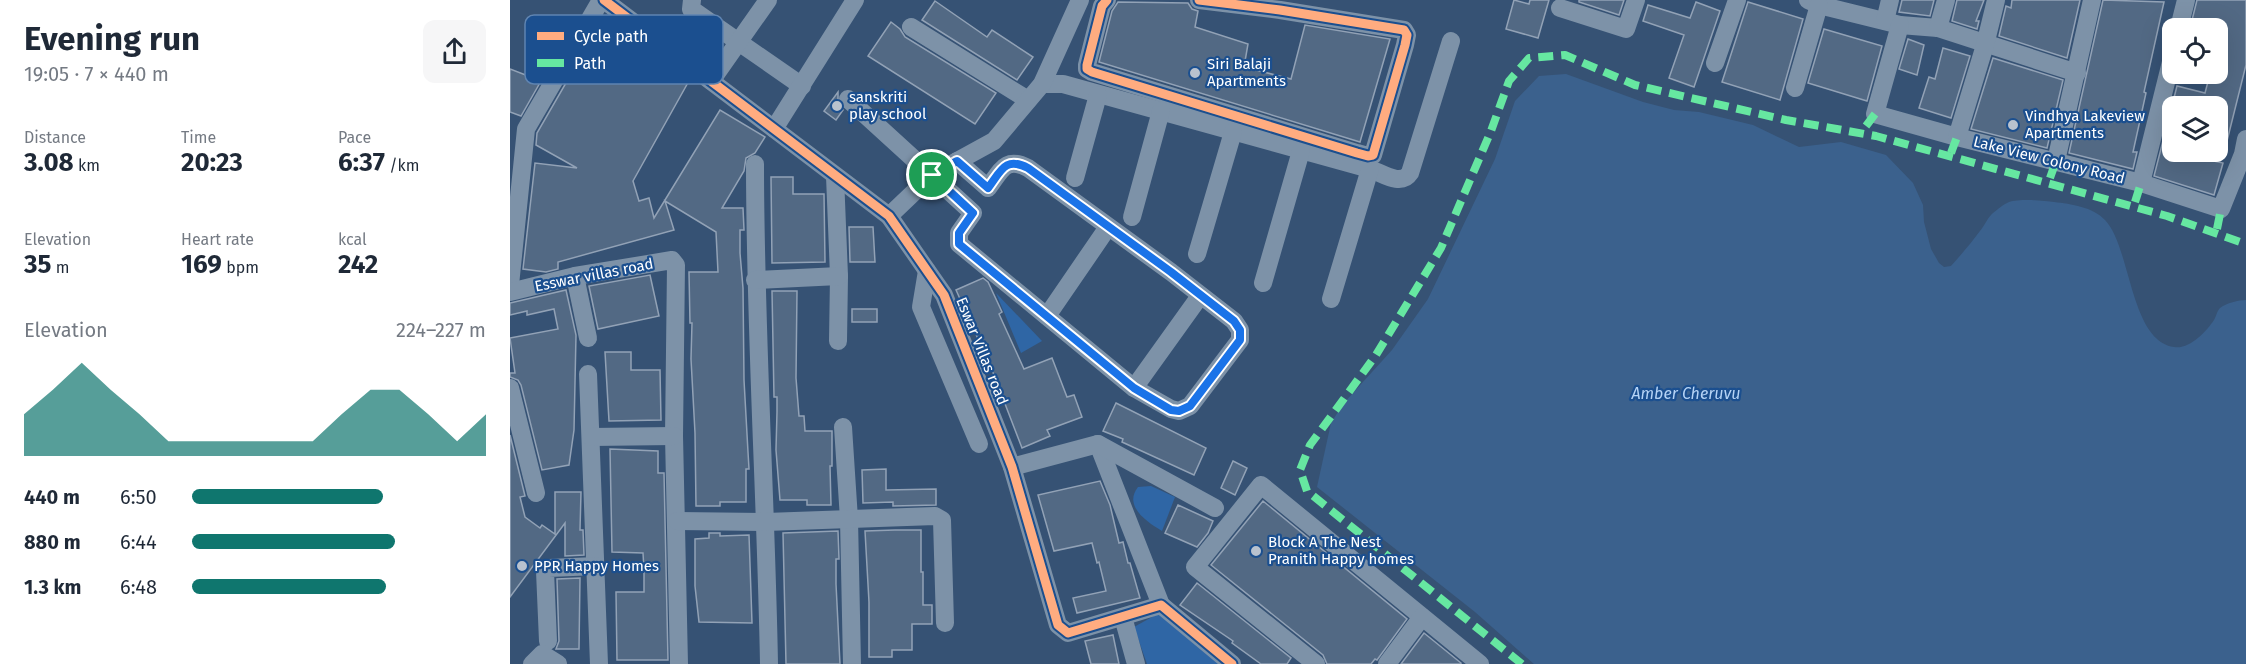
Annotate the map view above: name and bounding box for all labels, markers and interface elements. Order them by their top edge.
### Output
legend [525,15,723,84]
map controls [2162,18,2228,162]
button: locate [2162,18,2228,84]
text: Evening run [24,19,200,59]
button: share [423,20,486,83]
text: Cycle path [574,27,648,46]
text: Path [574,54,606,73]
place label: Siri Balaji Apartments [1207,55,1286,90]
text: 19:05 · 7 × 440 m [24,62,169,86]
marker: Siri Balaji Apartments [1188,66,1202,80]
place label: sanskriti play school [849,88,927,123]
button: layers [2162,96,2228,162]
marker: sanskriti play school [830,99,844,113]
place label: Vindhya Lakeview Apartments [2025,107,2145,142]
marker: Vindhya Lakeview Apartments [2006,118,2020,132]
text: Distance [24,128,86,147]
text: Time [181,128,216,147]
text: Pace [338,128,371,147]
street label: Lake View Colony Road [1972,132,2126,188]
text: 3.08 [24,147,74,178]
text: 20:23 [181,147,243,178]
text: 6:37 [338,147,385,178]
pin [906,149,957,200]
text: km [74,156,100,175]
text: /km [385,156,419,175]
icon: arrive [915,158,948,191]
text: Elevation [24,230,91,249]
text: Heart rate [181,230,254,249]
text: kcal [338,230,367,249]
text: 35 [24,249,51,280]
text: 169 [181,249,222,280]
text: 242 [338,249,378,280]
street label: Esswar villas road [533,255,655,295]
text: m [51,258,69,277]
text: bpm [222,258,259,277]
street label: Eswar Villas road [952,294,1012,408]
text: Elevation [24,318,108,342]
text: 224–227 m [396,318,486,342]
water label: Amber Cheruvu [1630,384,1741,403]
text: 440 m [24,485,80,509]
text: 6:50 [120,485,157,509]
text: 880 m [24,530,81,554]
text: 6:44 [120,530,157,554]
place label: Block A The Nest Pranith Happy homes [1268,533,1414,568]
marker: Block A The Nest Pranith Happy homes [1249,544,1263,558]
place label: PPR Happy Homes [534,557,659,575]
marker: PPR Happy Homes [515,559,529,573]
text: 1.3 km [24,575,81,599]
text: 6:48 [120,575,157,599]

